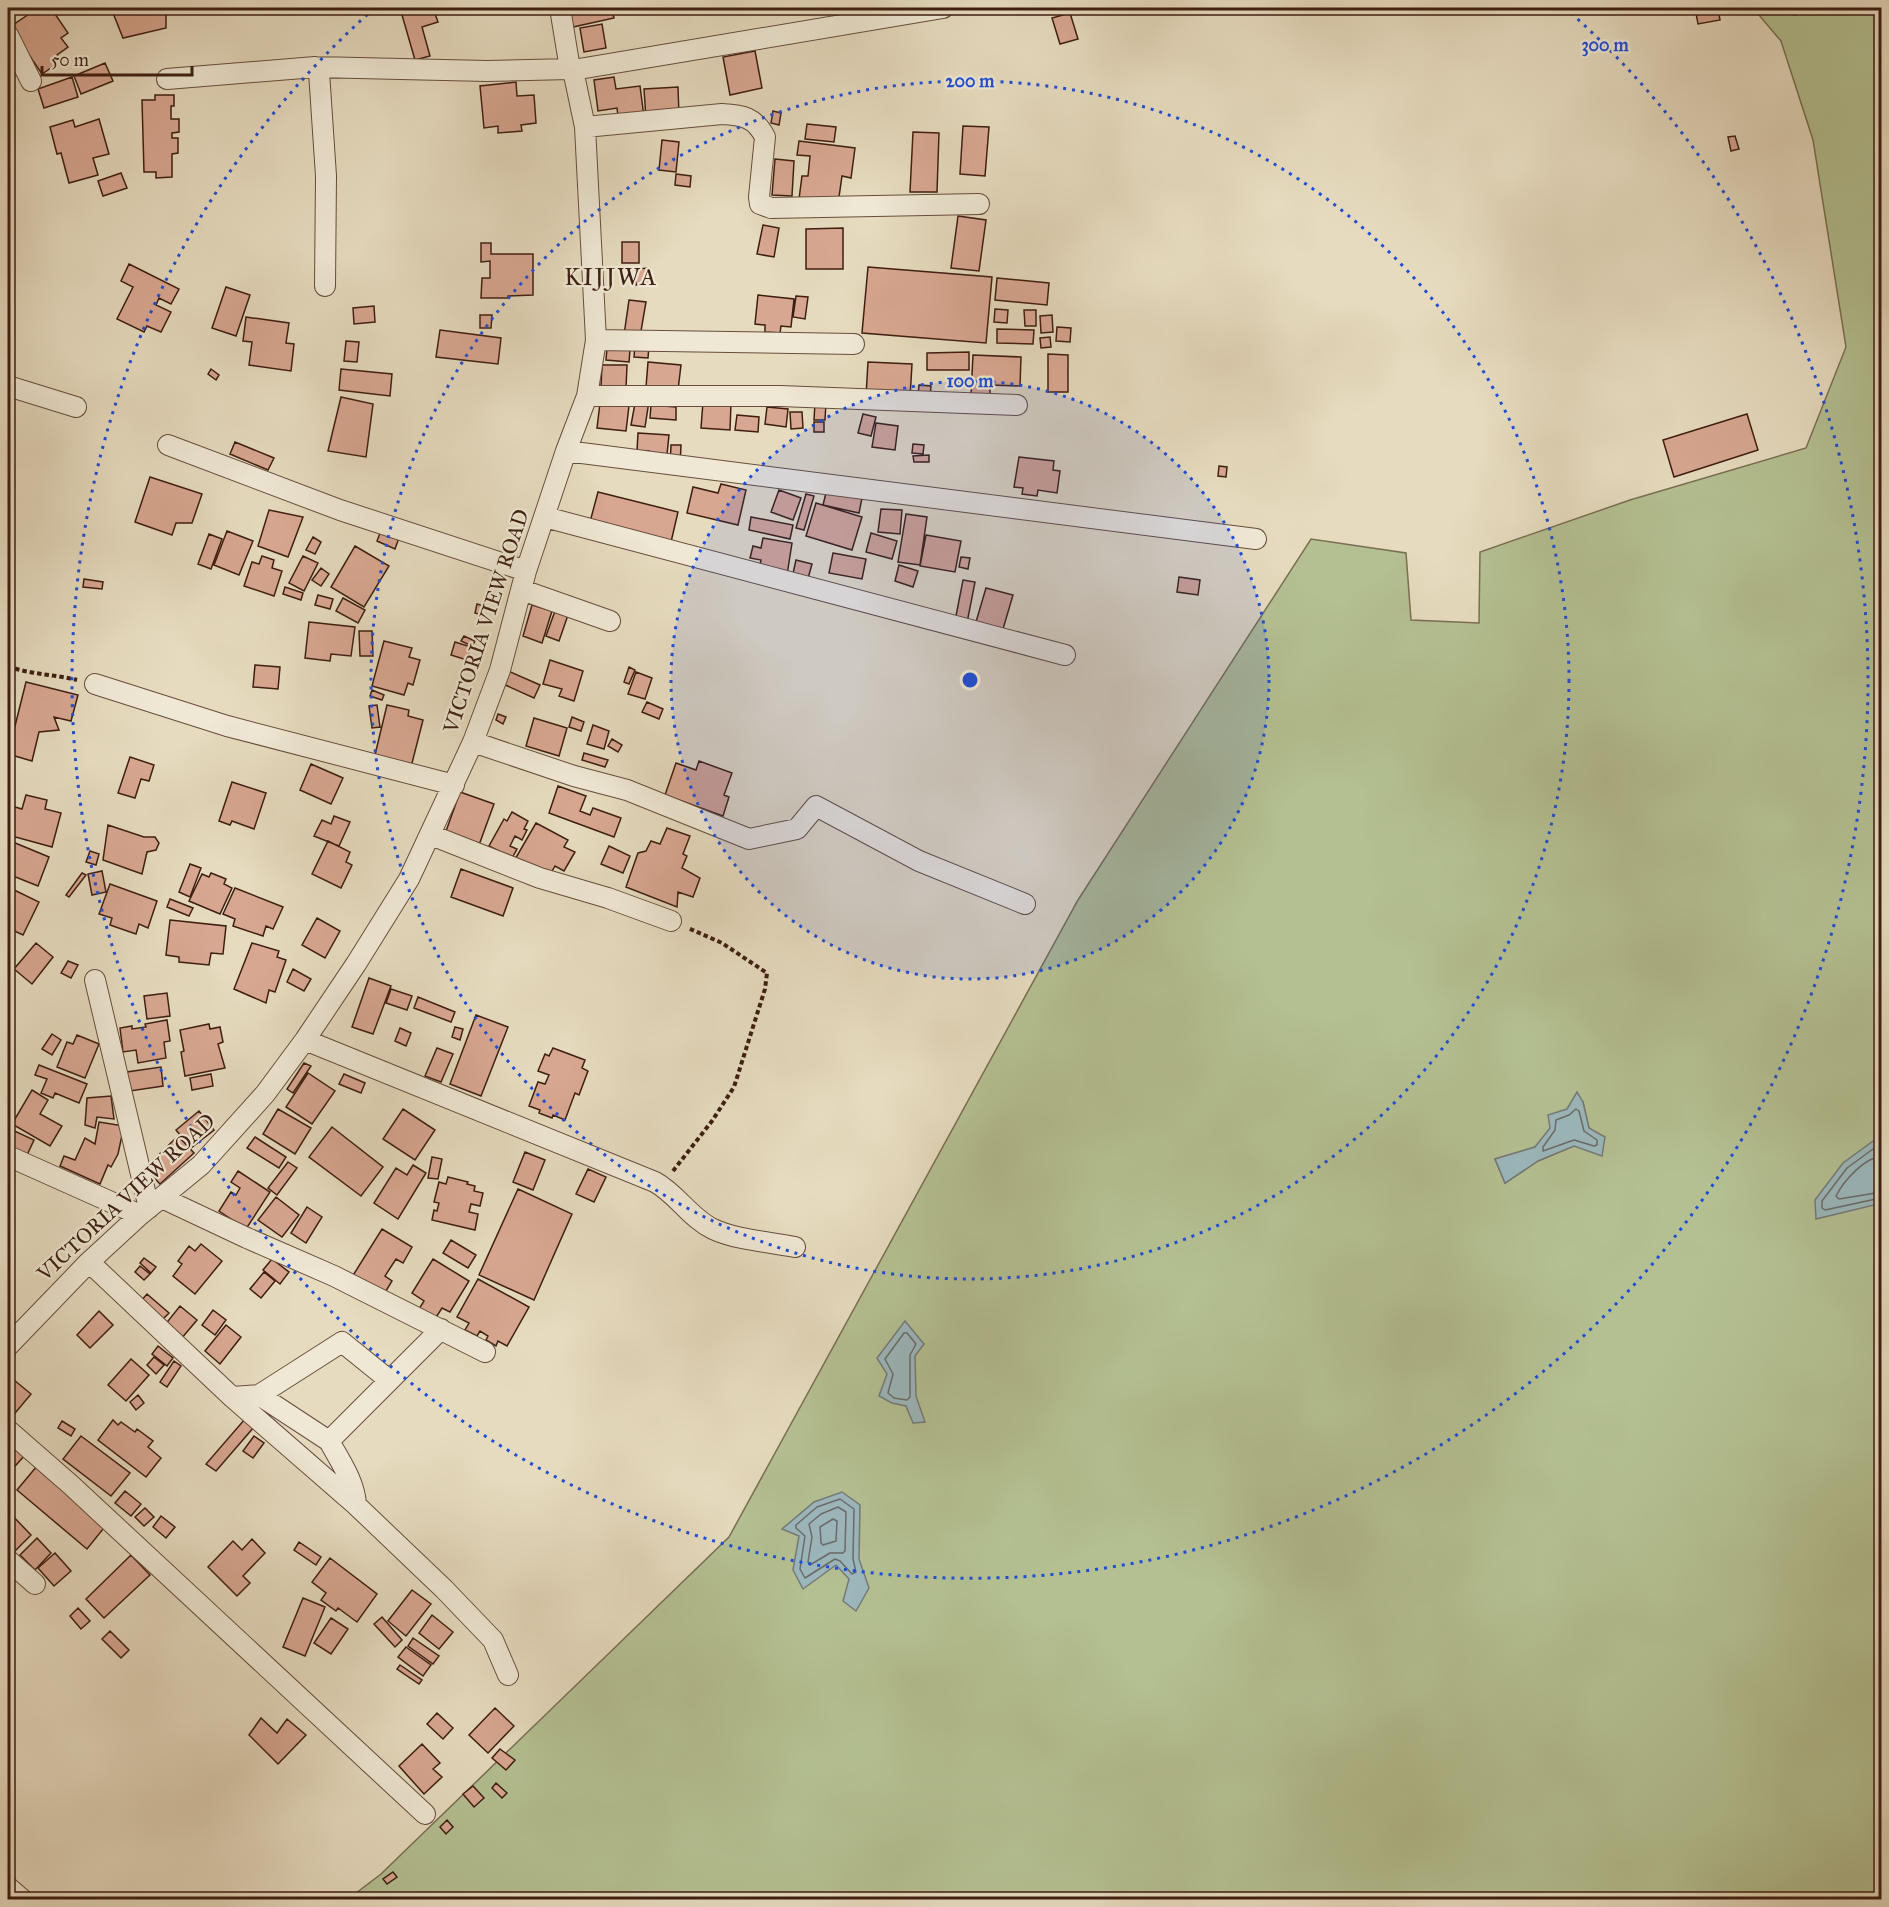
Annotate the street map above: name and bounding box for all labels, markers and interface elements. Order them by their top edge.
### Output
text: 300 m [1581,34,1629,57]
scale bar [42,39,192,77]
text: 50 m [51,49,89,71]
text: 200 m [946,70,995,92]
district label: KIJJWA [564,262,658,292]
text: 100 m [947,370,994,392]
street label: VICTORIA VIEW ROAD [437,506,535,737]
centre of rings [960,670,980,690]
street label: VICTORIA VIEW ROAD [31,1108,220,1287]

